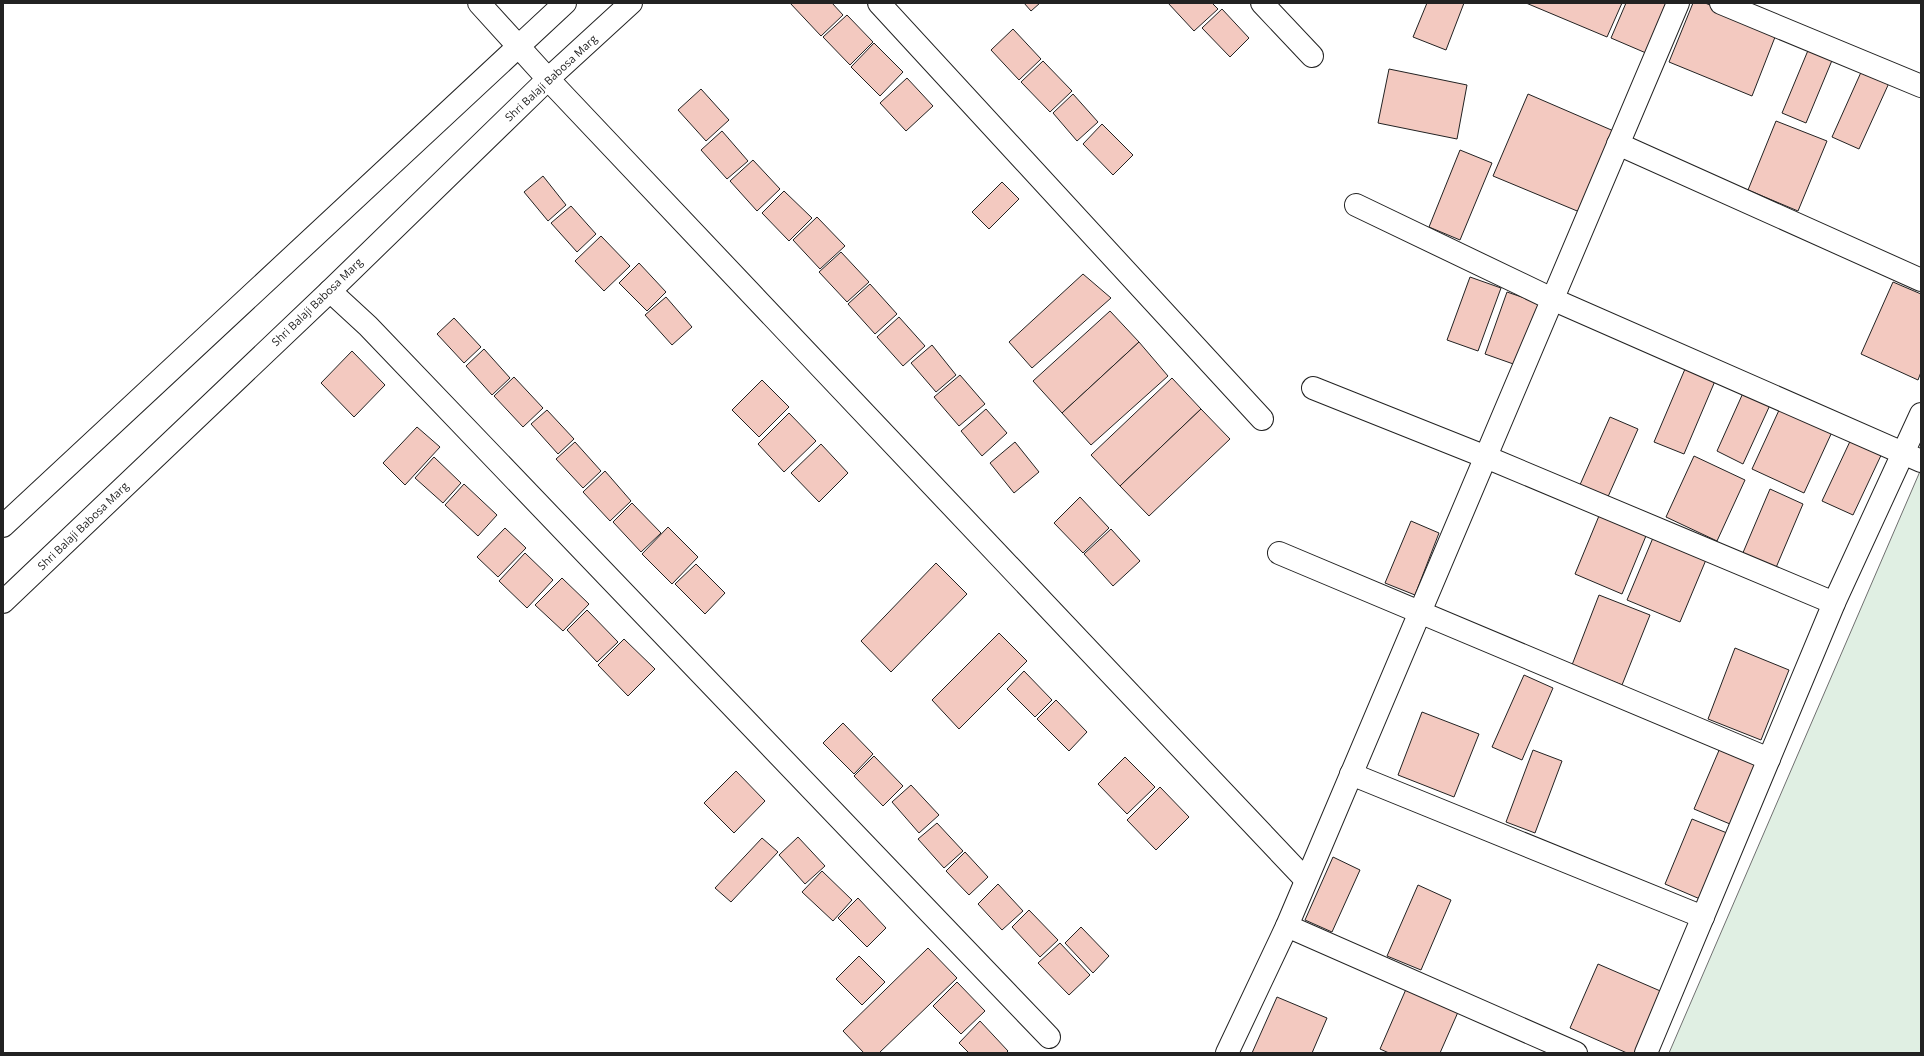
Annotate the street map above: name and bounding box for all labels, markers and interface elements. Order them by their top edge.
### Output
street label: Shri Balaji Babosa Marg [501,31,600,124]
street label: Shri Balaji Babosa Marg [268,254,365,349]
street label: Shri Balaji Babosa Marg [34,478,131,573]

